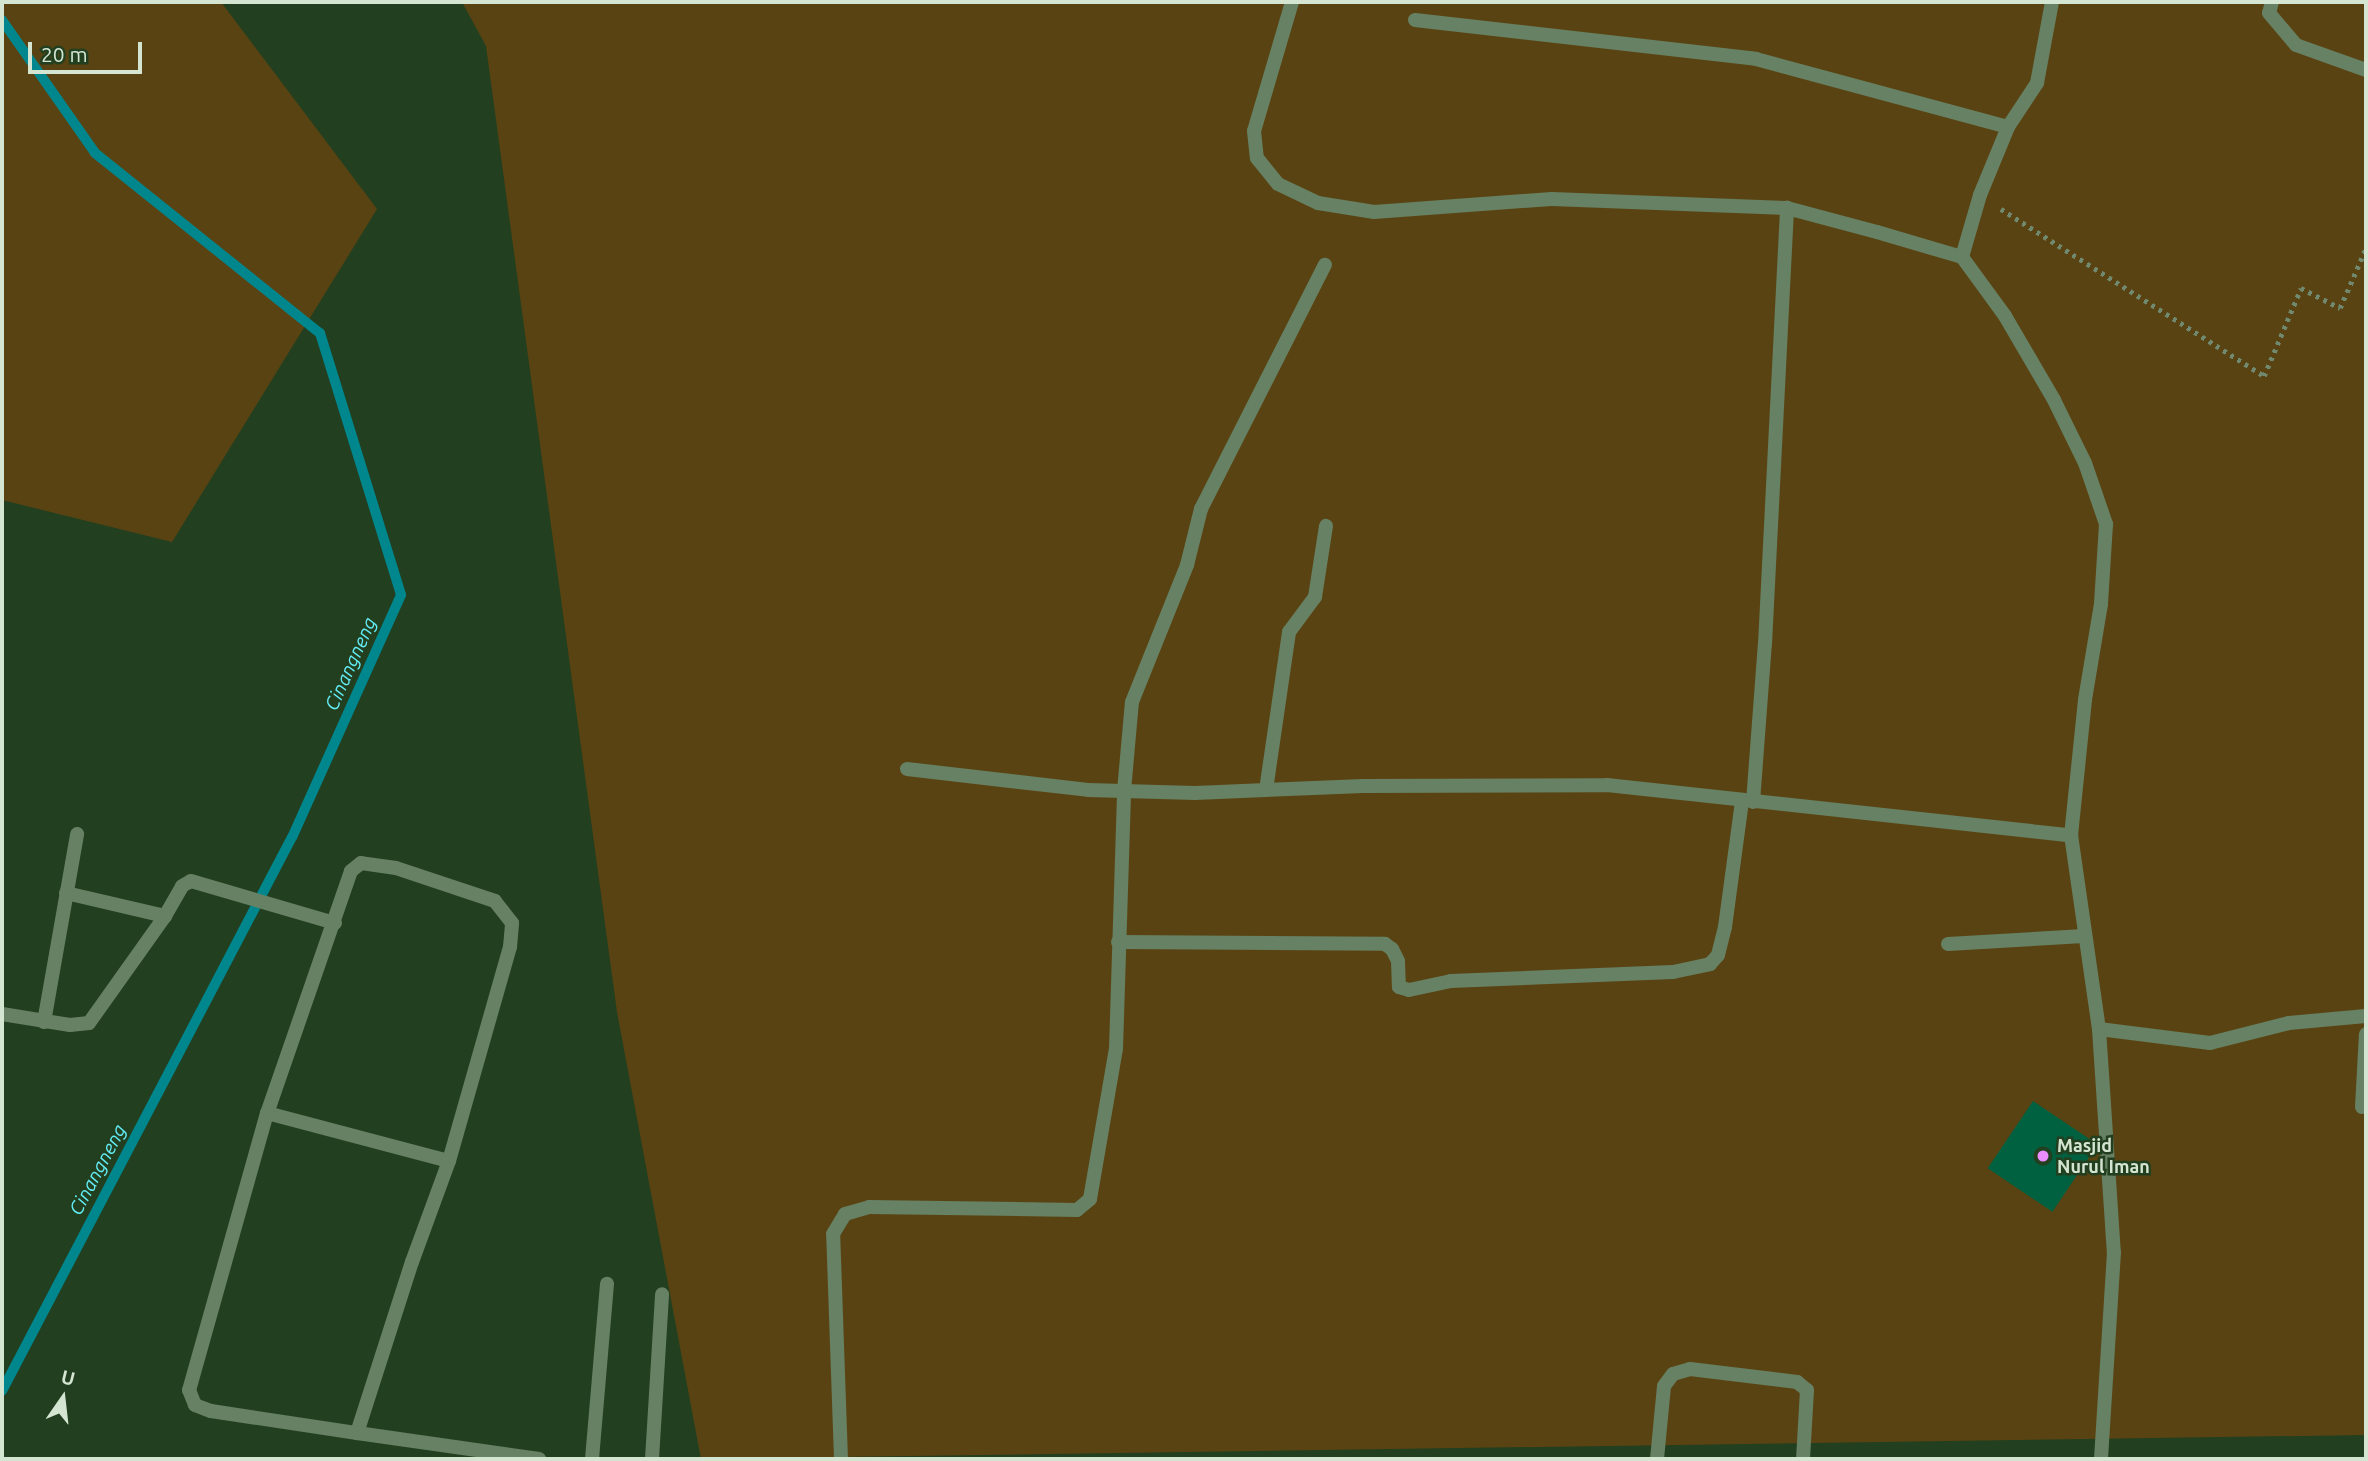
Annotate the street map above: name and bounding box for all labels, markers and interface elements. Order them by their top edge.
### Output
scale bar [32,28,145,72]
text: 20 m [41,42,88,66]
water label: Cinangneng [320,614,382,714]
water label: Cinangneng [65,1121,131,1219]
place label: Masjid Nurul Iman [2057,1135,2150,1178]
marker: Masjid Nurul Iman [2035,1148,2051,1164]
north arrow [28,1363,98,1433]
text: U [59,1365,77,1390]

